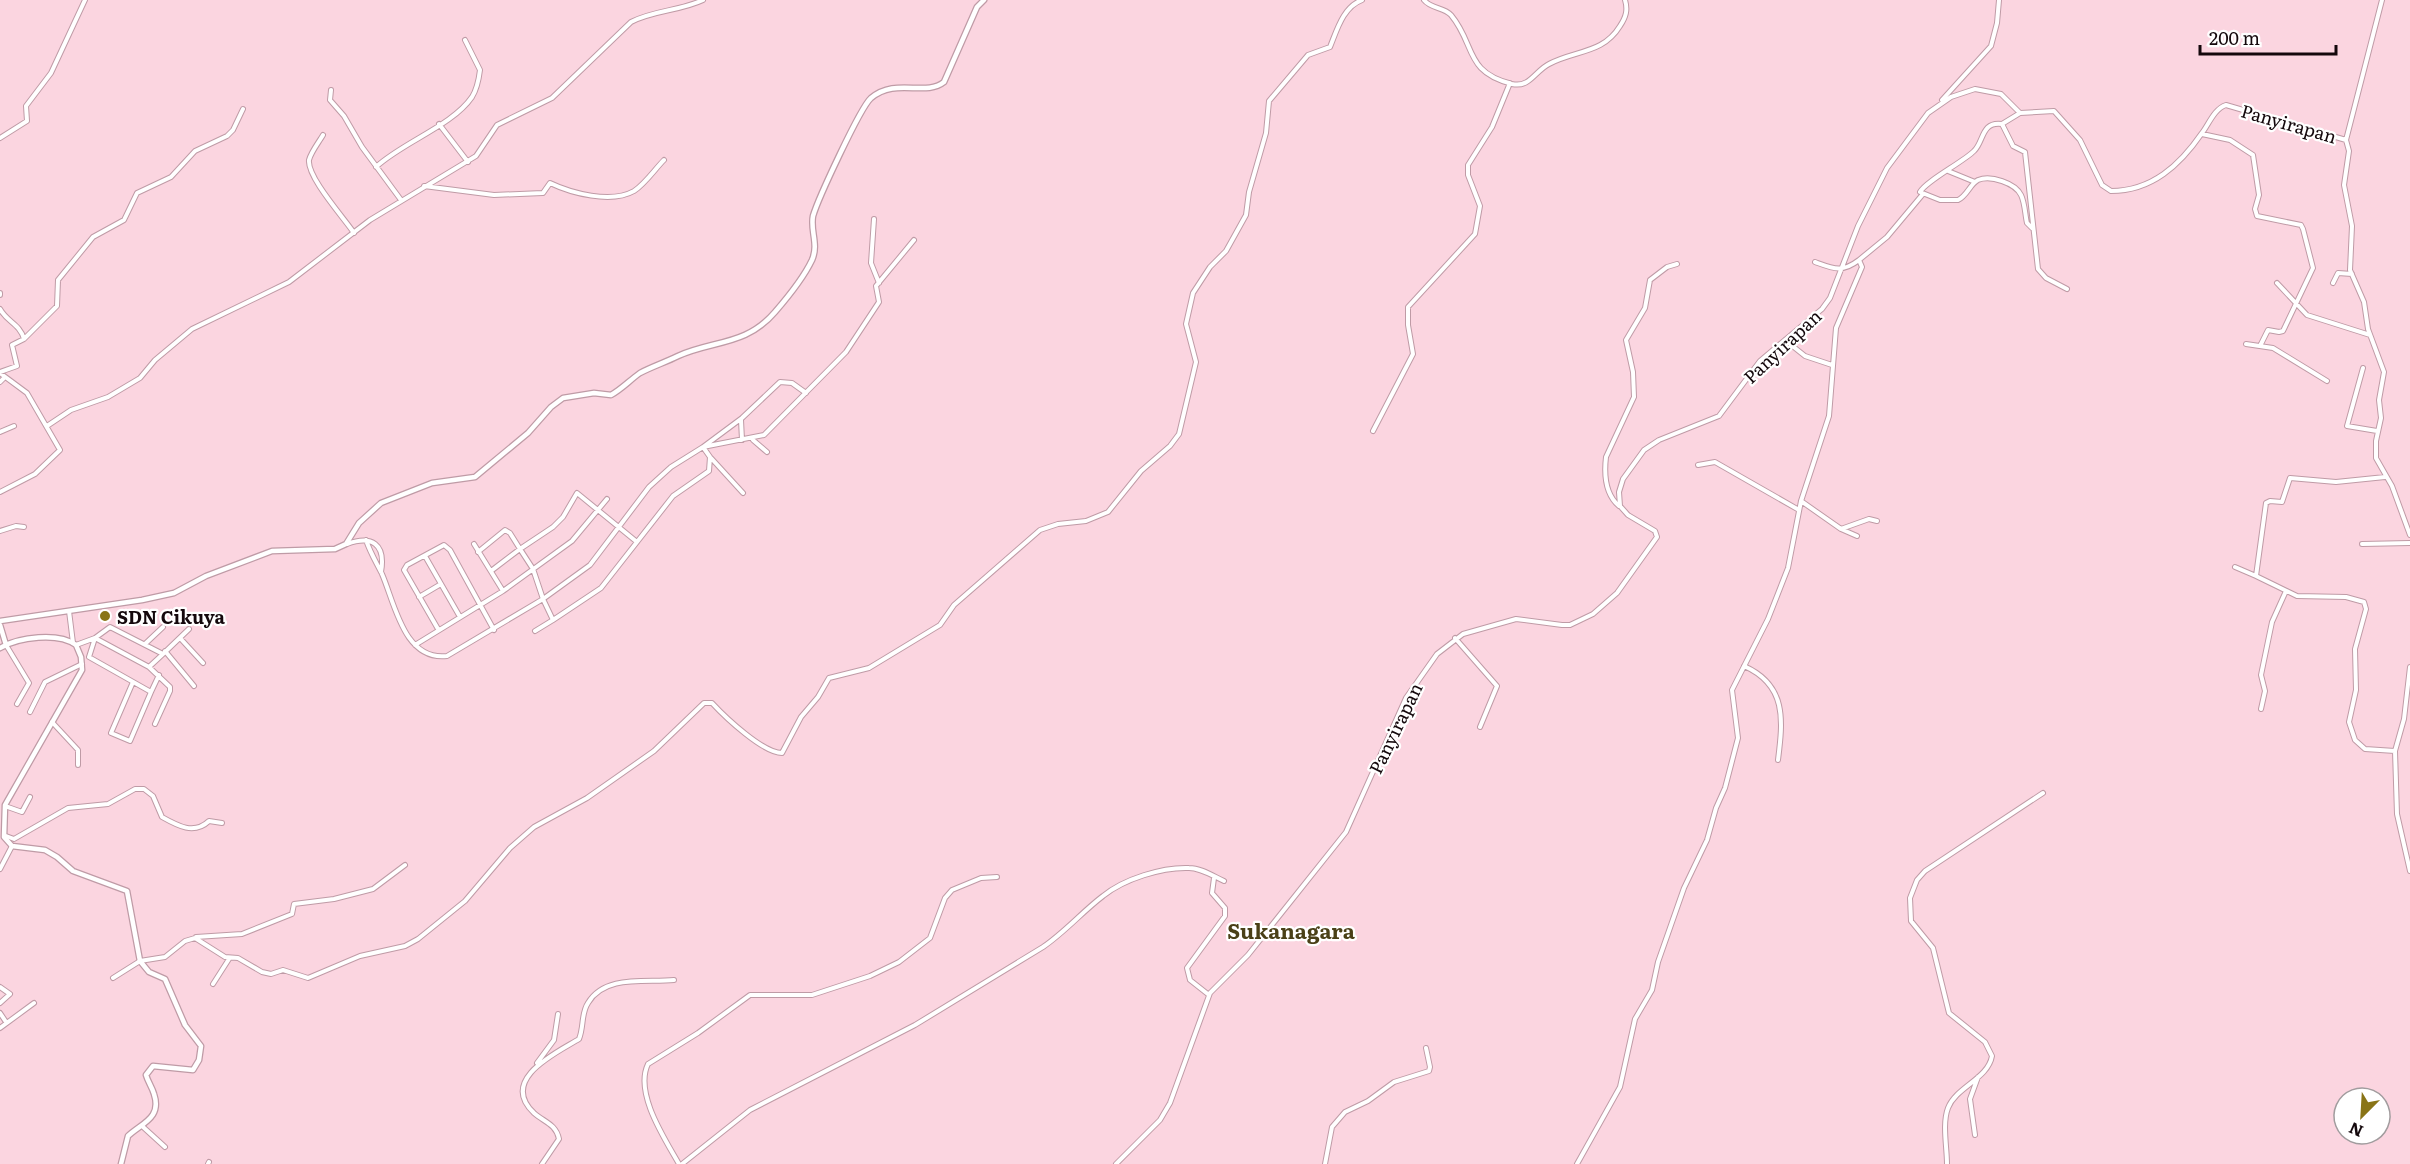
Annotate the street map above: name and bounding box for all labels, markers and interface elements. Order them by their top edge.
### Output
scale bar [2200,18,2336,56]
text: 200 m [2209,24,2260,51]
street label: Panyirapan [2238,96,2340,150]
street label: Panyirapan [1737,303,1827,389]
place label: SDN Cikuya [117,603,225,630]
marker: SDN Cikuya [98,609,112,623]
street label: Panyirapan [1361,678,1429,778]
district label: Sukanagara [1227,914,1356,945]
north arrow [2332,1086,2392,1146]
text: N [2344,1117,2367,1144]

